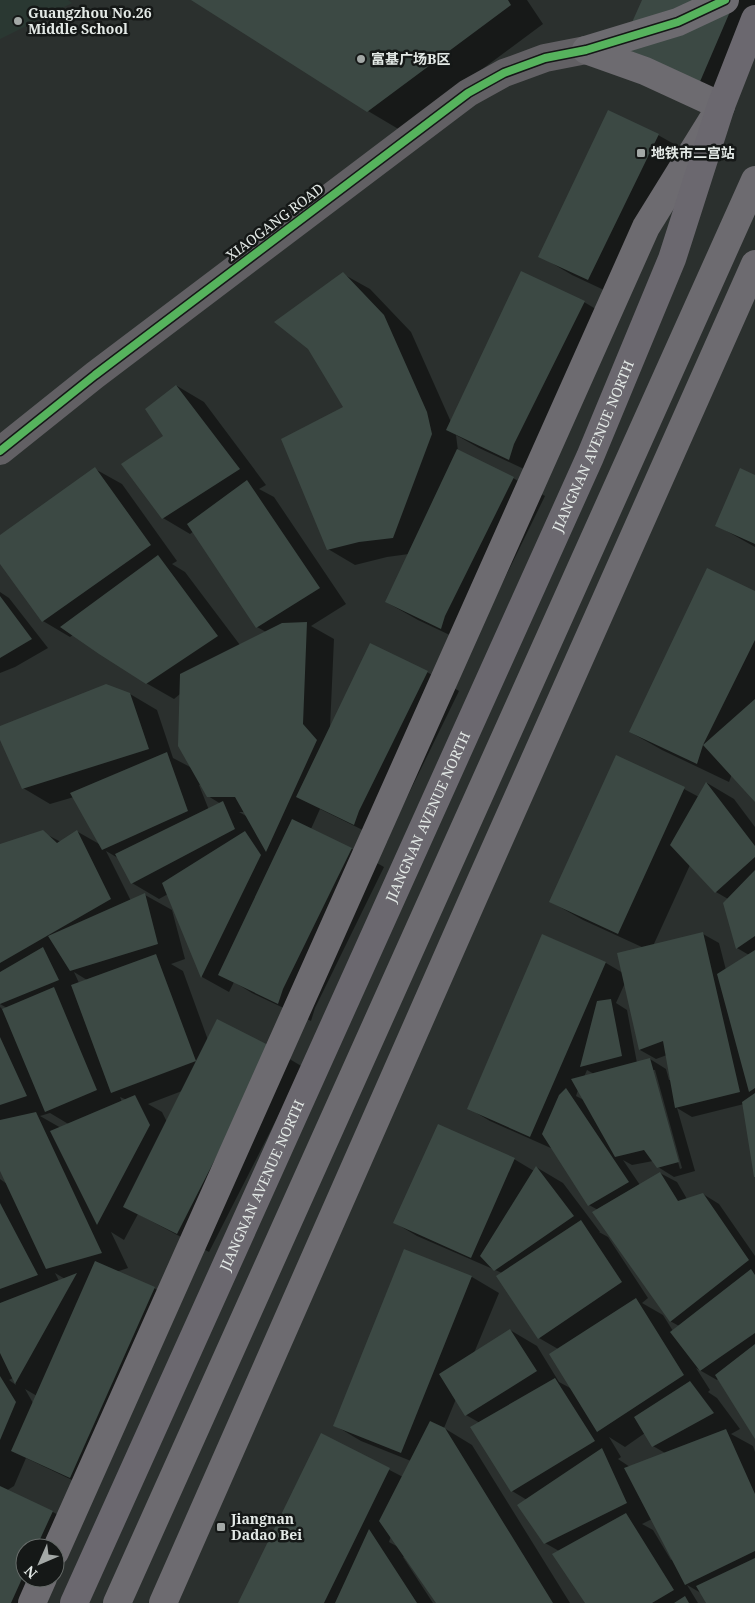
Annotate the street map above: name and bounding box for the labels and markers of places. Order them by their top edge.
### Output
place label: Guangzhou No.26 Middle School [28,3,152,38]
marker: Guangzhou No.26 Middle School [12,15,24,27]
place label: 富基广场B区 [371,49,450,68]
marker: 富基广场B区 [355,53,367,65]
place label: 地铁市二宫站 [651,143,735,162]
marker: 地铁市二宫站 [635,147,647,159]
place label: Jiangnan Dadao Bei [230,1509,302,1544]
marker: Jiangnan Dadao Bei [215,1521,227,1533]

